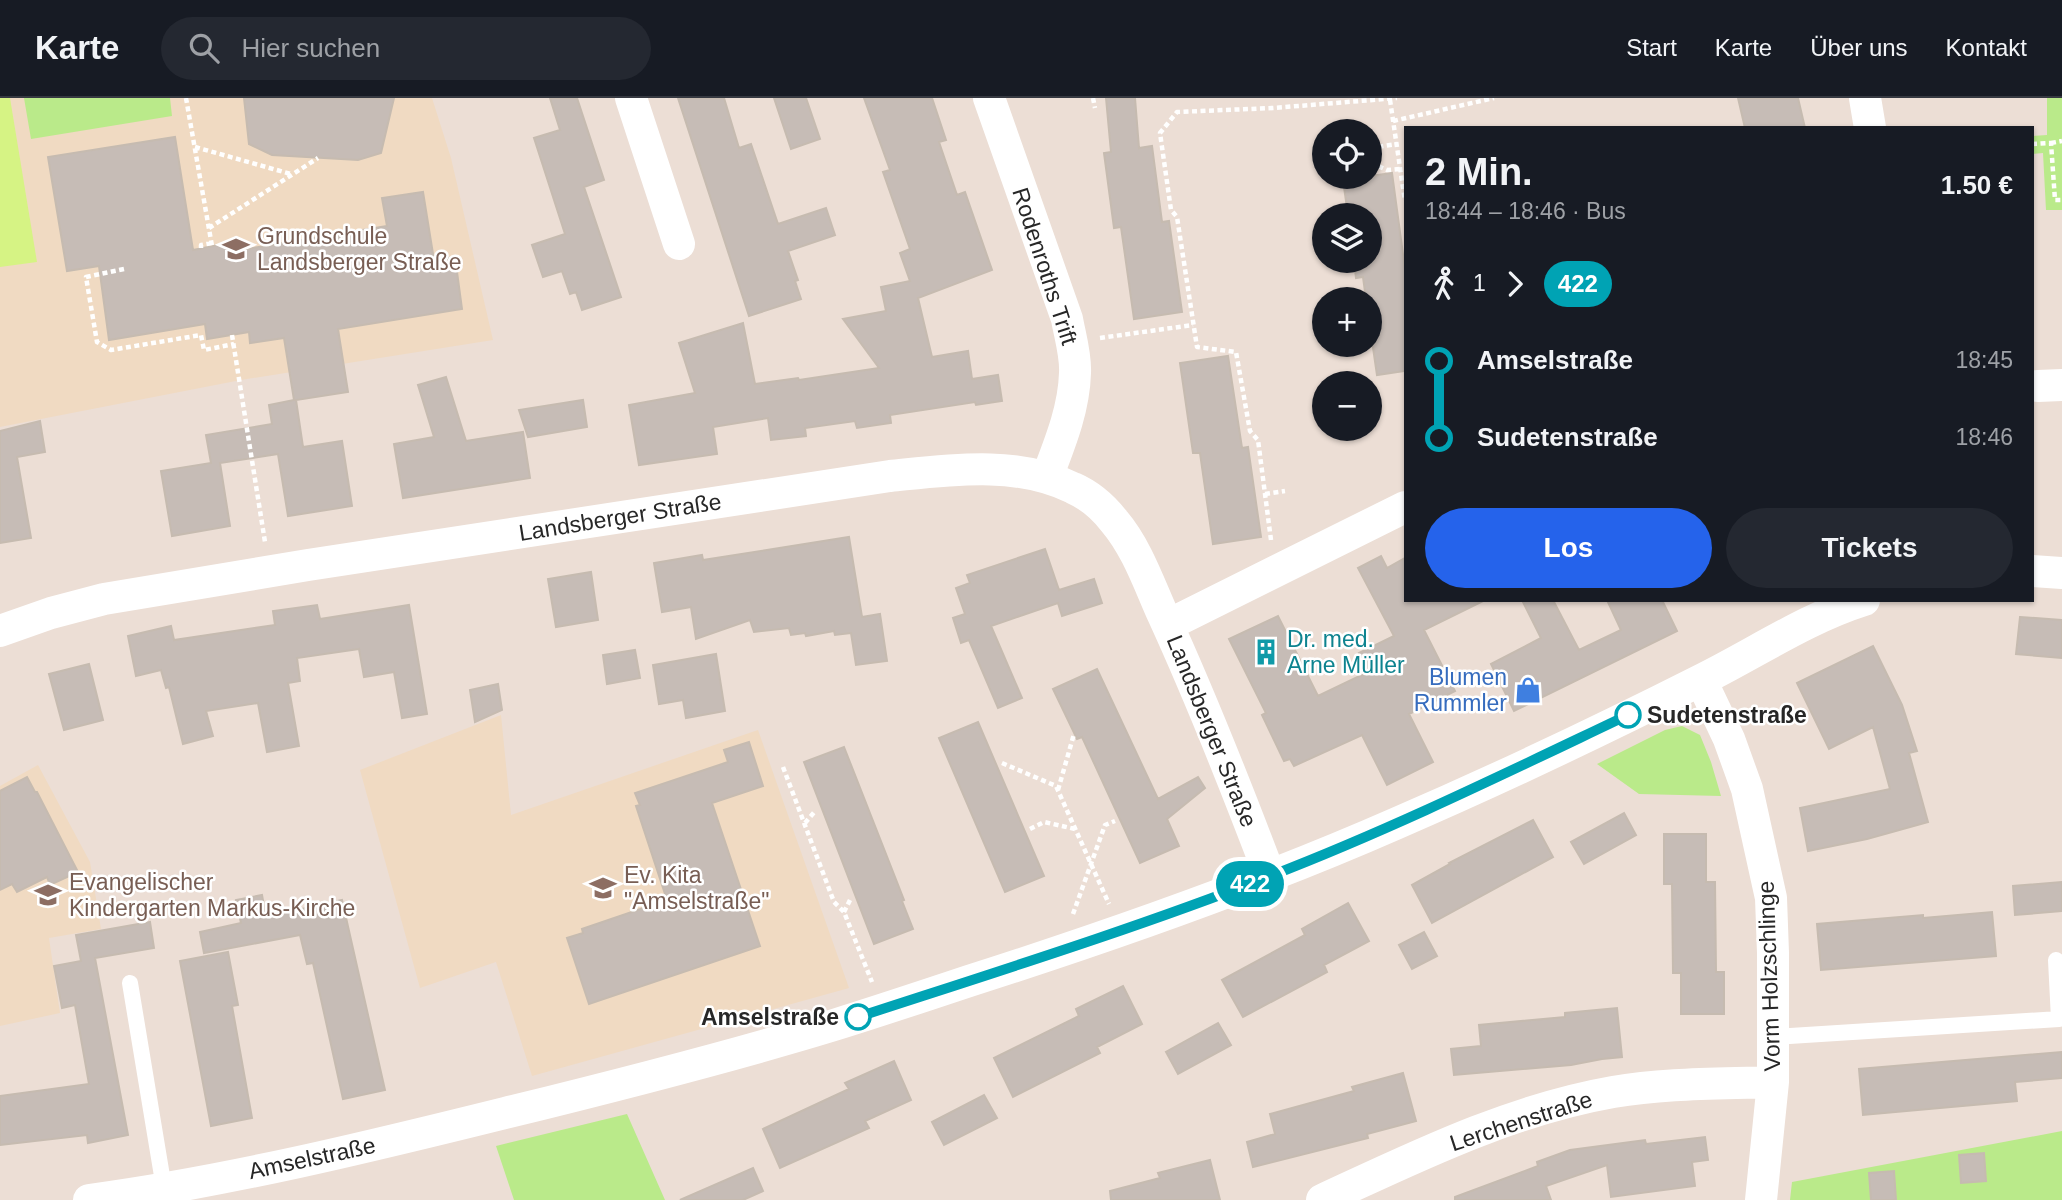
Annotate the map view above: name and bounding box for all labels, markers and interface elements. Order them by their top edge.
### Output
search box [161,17,651,80]
text: Karte [35,29,119,66]
icon: search [185,29,223,67]
text: Hier suchen [241,33,380,63]
text: Start [1626,34,1677,61]
text: Karte [1715,34,1772,61]
text: Über uns [1810,34,1908,61]
text: Kontakt [1946,34,2027,61]
map controls [1312,119,1382,441]
button: locate [1312,119,1382,189]
text: 2 Min. [1425,151,1533,193]
text: 1.50 € [1941,170,2013,200]
street label: Rodenroths Trift [1007,184,1083,348]
text: 18:44 – 18:46 · Bus [1425,198,1626,224]
button: layers [1312,203,1382,273]
place label: Grundschule Landsberger Straße [257,223,462,275]
school or university icon: Grundschule Landsberger Straße [221,234,251,264]
icon: walk [1425,265,1463,303]
icon: forward [1496,265,1534,303]
text: 1 [1473,270,1486,296]
text: 422 [1558,270,1598,297]
button: + [1312,287,1382,357]
text: Amselstraße [1477,345,1633,375]
text: 18:45 [1955,347,2013,373]
button: − [1312,371,1382,441]
text: Sudetenstraße [1477,422,1658,452]
text: 18:46 [1955,424,2013,450]
street label: Landsberger Straße [517,488,723,546]
button: Los [1425,508,1712,588]
button: Tickets [1726,508,2013,588]
place label: Dr. med. Arne Müller [1287,626,1405,678]
street label: Landsberger Straße [1162,631,1262,831]
building icon: Dr. med. Arne Müller [1251,637,1281,667]
place label: Blumen Rummler [1414,664,1507,716]
shop icon: Blumen Rummler [1513,675,1543,705]
marker: Sudetenstraße [1615,702,1641,728]
place label: Sudetenstraße [1647,702,1807,728]
line badge: 422 [1210,861,1290,907]
place label: Ev. Kita "Amselstraße" [624,862,769,914]
place label: Evangelischer Kindergarten Markus-Kirche [69,869,355,921]
text: 422 [1230,870,1270,897]
school or university icon: Ev. Kita "Amselstraße" [588,873,618,903]
school or university icon: Evangelischer Kindergarten Markus-Kirche [33,880,63,910]
street label: Vorm Holzschlinge [1753,880,1785,1072]
place label: Amselstraße [701,1004,839,1030]
marker: Amselstraße [845,1004,871,1030]
street label: Lerchenstraße [1446,1086,1596,1156]
street label: Amselstraße [246,1132,378,1184]

